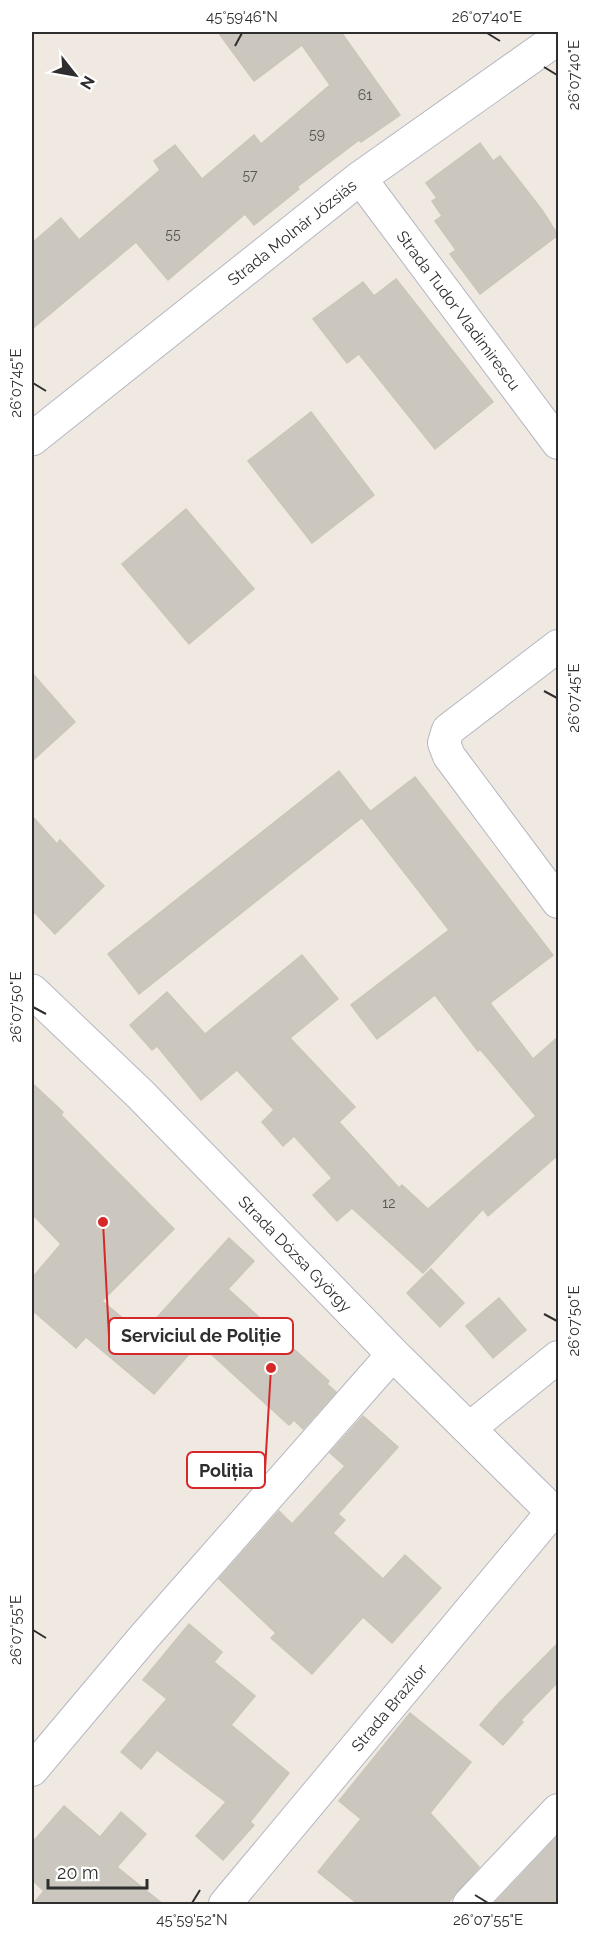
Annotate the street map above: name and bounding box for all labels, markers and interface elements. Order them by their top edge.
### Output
text: 45°59'46"N [206,8,278,26]
text: 26°07'40"E [452,8,522,26]
text: 26°07'40"E [565,40,583,110]
north arrow [45,45,105,105]
text: N [76,72,99,93]
house number: 61 [358,87,372,103]
house number: 59 [309,126,325,142]
house number: 57 [242,167,258,183]
street label: Strada Molnár Józsiás [224,175,360,289]
house number: 55 [165,226,181,242]
street label: Strada Tudor Vladimirescu [393,227,525,394]
text: 26°07'45"E [7,348,25,418]
text: 26°07'45"E [565,663,583,733]
text: 26°07'50"E [7,971,25,1043]
street label: Strada Dózsa György [235,1192,356,1316]
house number: 12 [382,1195,396,1211]
text: 26°07'50"E [565,1285,583,1357]
callout: Serviciul de Poliție [109,1318,293,1354]
text: Serviciul de Poliție [121,1325,281,1346]
callout: Poliția [187,1452,265,1488]
text: Poliția [199,1460,253,1481]
text: 26°07'55"E [7,1595,25,1665]
street label: Strada Brazilor [347,1660,431,1755]
scale bar [48,1852,147,1890]
text: 20 m [57,1862,99,1883]
text: 45°59'52"N [156,1911,228,1929]
text: 26°07'55"E [453,1911,523,1929]

